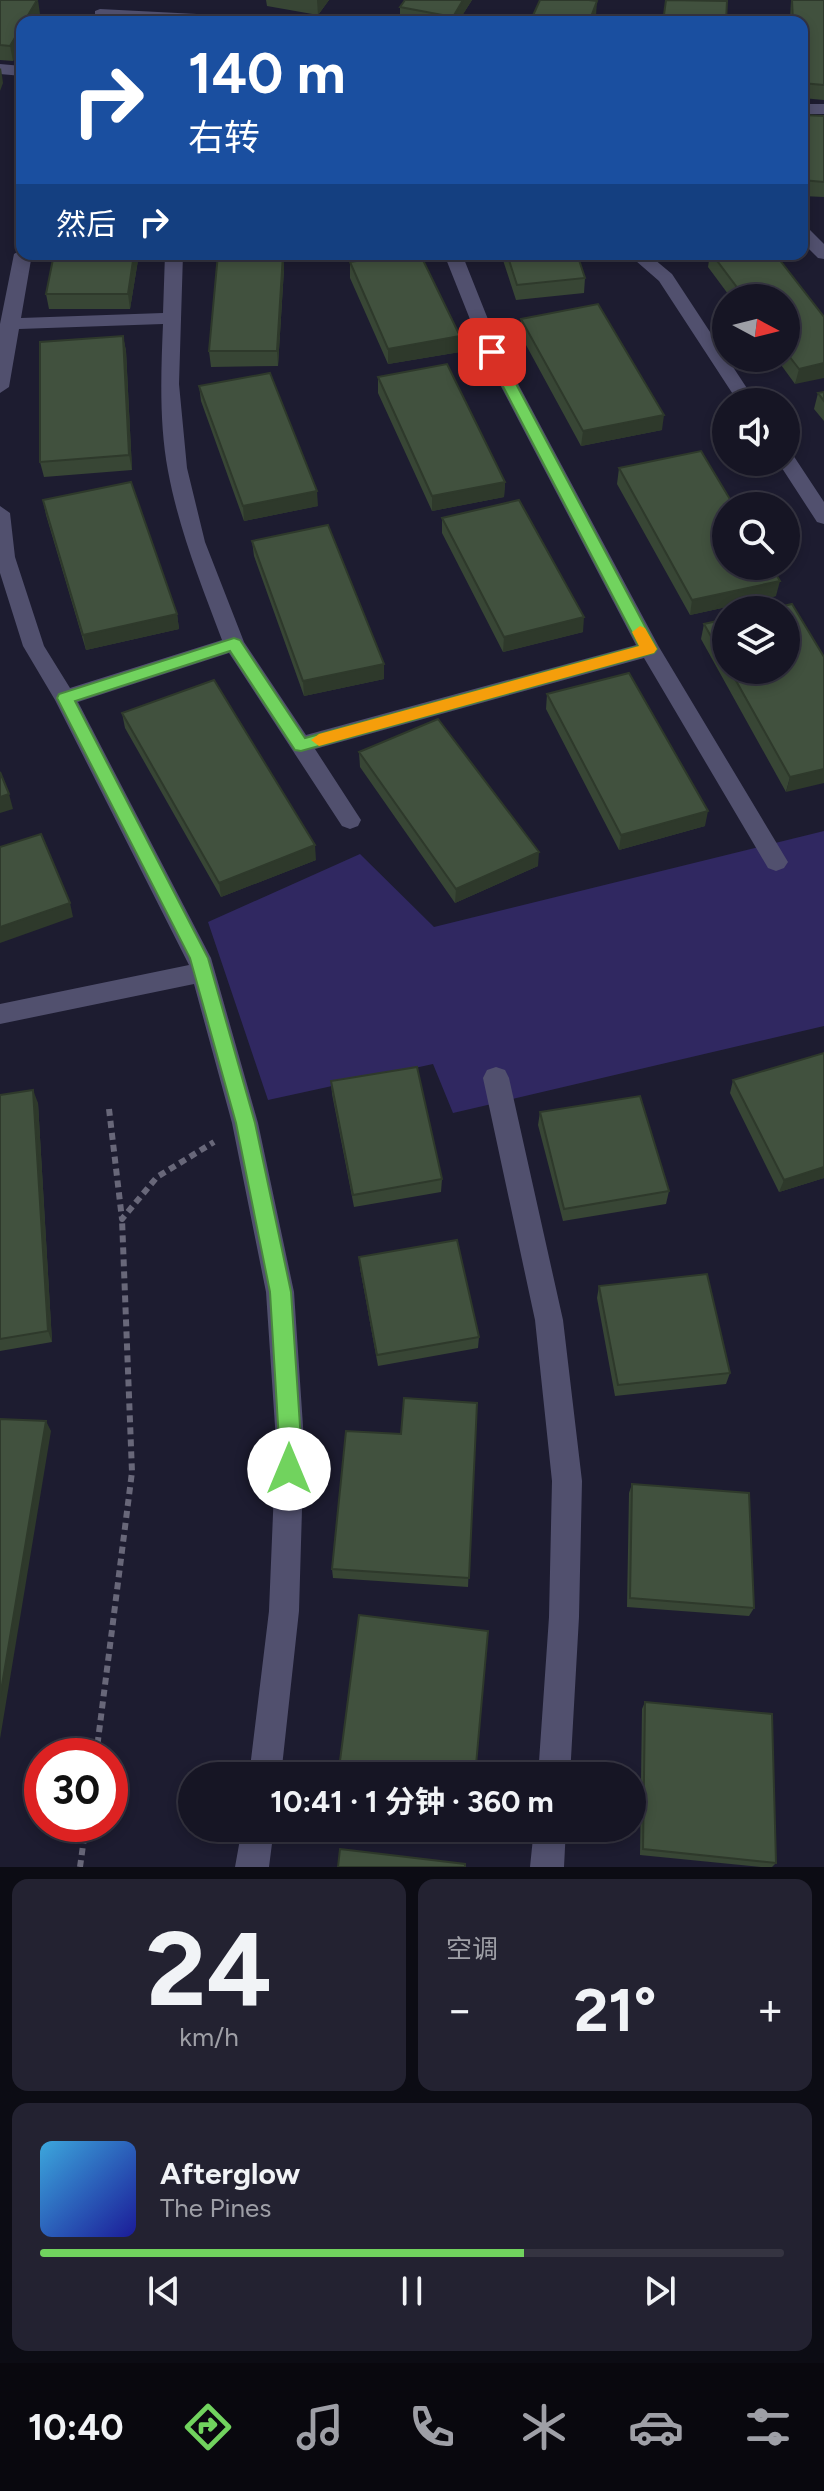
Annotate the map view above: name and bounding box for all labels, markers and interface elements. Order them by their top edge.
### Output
text: 140 m [188,40,346,107]
icon: right [56,48,160,152]
text: 右转 [188,116,260,159]
icon: right [132,200,176,244]
text: 然后 [56,206,116,243]
north arrow [712,284,800,372]
map controls [712,284,800,684]
pin [458,318,526,386]
icon: arrive [470,330,514,374]
button: sound [712,388,800,476]
button: search [712,492,800,580]
button: layers [712,596,800,684]
position arrow [247,1427,331,1511]
speed limit sign: 30 [24,1738,128,1842]
text: 10:41 · 1 分钟 · 360 m [270,1783,554,1820]
text: 24 [146,1906,272,2031]
text: 空调 [446,1933,498,1965]
text: 21° [574,1974,656,2046]
text: − [446,1983,473,2036]
text: + [757,1983,784,2036]
text: km/h [179,2021,239,2053]
text: Afterglow [160,2155,300,2192]
text: The Pines [160,2192,271,2224]
icon: previous [142,2269,186,2313]
icon: pause [390,2269,434,2313]
icon: next [638,2269,682,2313]
icon: directions [180,2399,236,2455]
icon: music [292,2399,348,2455]
icon: phone [404,2399,460,2455]
icon: climate [516,2399,572,2455]
icon: car [628,2399,684,2455]
icon: filters [740,2399,796,2455]
text: 10:40 [28,2406,124,2449]

